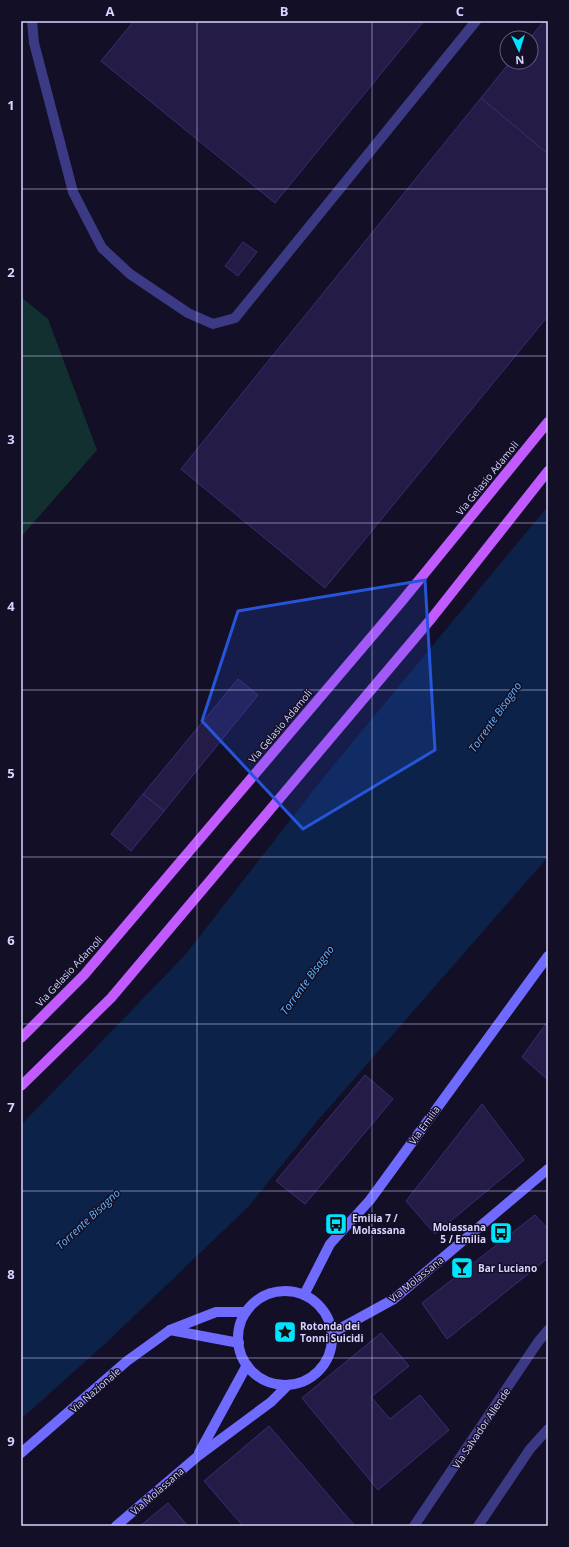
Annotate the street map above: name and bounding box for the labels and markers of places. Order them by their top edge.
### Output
bus stop icon: Emilia 7 / Molassana [323,1211,349,1237]
place label: Emilia 7 / Molassana [352,1211,405,1237]
place label: Molassana 5 / Emilia [433,1220,486,1246]
bus stop icon: Molassana 5 / Emilia [488,1220,514,1246]
bar icon: Bar Luciano [449,1255,475,1281]
place label: Bar Luciano [478,1261,537,1275]
place icon: Rotonda dei Tonni Suicidi [272,1319,298,1345]
place label: Rotonda dei Tonni Suicidi [300,1319,363,1345]

